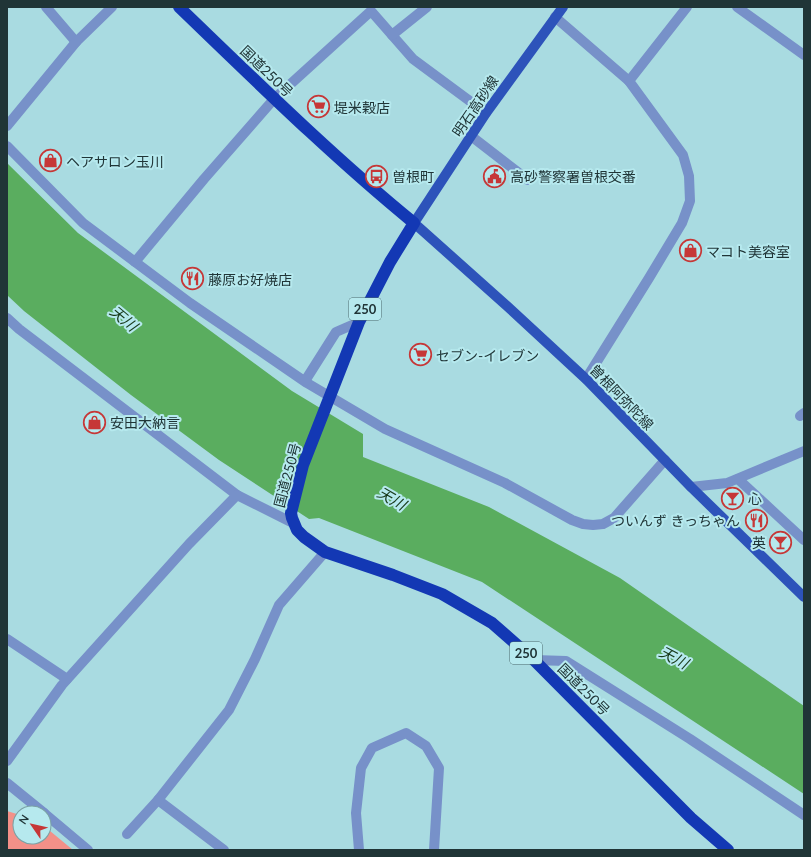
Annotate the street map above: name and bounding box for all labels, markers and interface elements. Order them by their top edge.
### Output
street label: 国道250号 [237,42,297,100]
street label: 明石高砂線 [448,72,502,140]
supermarket icon: 堤米穀店 [305,94,331,120]
place label: 堤米穀店 [334,99,390,116]
shop icon: ヘアサロン玉川 [38,148,64,174]
place label: ヘアサロン玉川 [66,153,164,170]
bus stop icon: 曽根町 [364,163,390,189]
public building icon: 高砂警察署曽根交番 [481,163,507,189]
place label: 曽根町 [392,168,434,185]
place label: 高砂警察署曽根交番 [510,168,636,185]
shop icon: マコト美容室 [677,238,703,264]
place label: マコト美容室 [706,243,790,260]
restaurant icon: 藤原お好焼店 [179,266,205,292]
place label: 藤原お好焼店 [208,271,292,288]
road number: 250 [349,298,381,320]
water label: 天川 [107,301,143,336]
supermarket icon: セブン-イレブン [407,342,433,368]
place label: セブン-イレブン [436,347,539,364]
street label: 曽根阿弥陀線 [587,361,657,433]
shop icon: 安田大納言 [81,409,107,435]
place label: 安田大納言 [110,414,180,431]
street label: 国道250号 [270,441,304,509]
water label: 天川 [375,483,411,514]
bar icon: 心 [719,485,745,511]
place label: 心 [748,490,762,507]
restaurant icon: ついんず きっちゃん [743,507,769,533]
place label: ついんず きっちゃん [611,512,740,529]
bar icon: 英 [768,529,794,555]
place label: 英 [752,534,766,551]
road number: 250 [510,642,542,664]
water label: 天川 [657,642,693,673]
street label: 国道250号 [555,660,613,718]
north arrow [12,805,52,845]
text: N [16,812,31,826]

